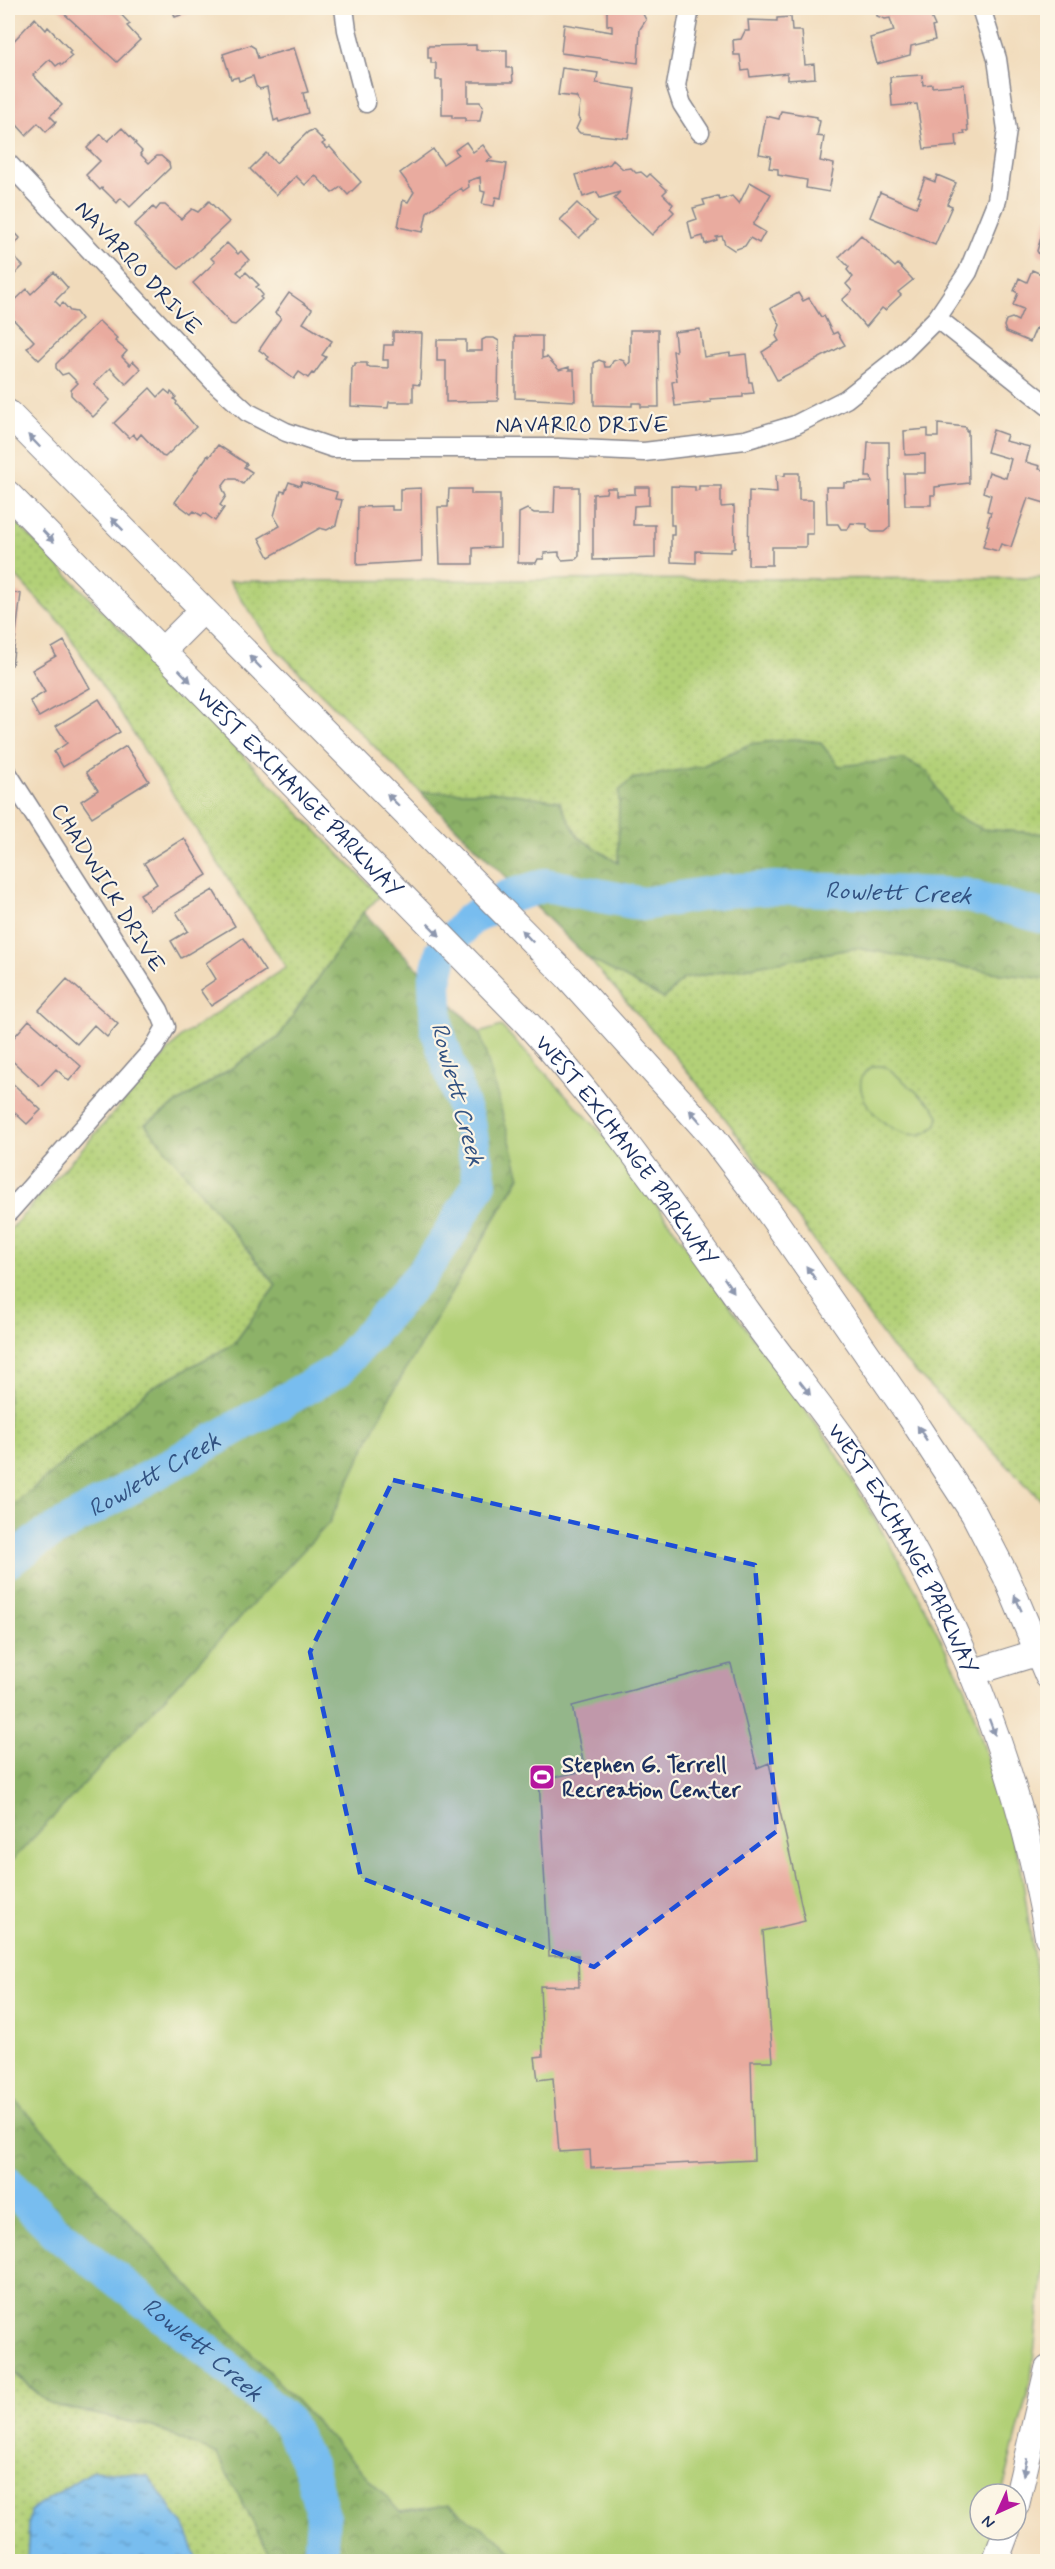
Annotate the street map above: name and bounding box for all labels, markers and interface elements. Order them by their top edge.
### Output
street label: NAVARRO DRIVE [68,195,207,341]
street label: NAVARRO DRIVE [495,412,669,440]
one-way arrow [28,434,42,448]
one-way arrow [111,518,125,532]
one-way arrow [41,529,55,543]
one-way arrow [248,655,263,669]
one-way arrow [177,668,191,682]
street label: WEST EXCHANGE PARKWAY [189,682,408,904]
one-way arrow [387,793,401,807]
street label: CHADWICK DRIVE [44,798,171,978]
water label: Rowlett Creek [824,876,976,913]
one-way arrow [427,923,442,937]
one-way arrow [521,929,535,943]
water label: Rowlett Creek [423,1019,491,1170]
street label: WEST EXCHANGE PARKWAY [528,1030,723,1272]
one-way arrow [689,1109,702,1124]
one-way arrow [805,1265,817,1281]
one-way arrow [723,1277,735,1293]
one-way arrow [799,1381,811,1396]
street label: WEST EXCHANGE PARKWAY [821,1418,983,1679]
one-way arrow [916,1425,927,1441]
water label: Rowlett Creek [83,1426,227,1525]
one-way arrow [1013,1594,1022,1611]
one-way arrow [988,1718,998,1736]
place label: Stephen G. Terrell Recreation Center [562,1752,742,1805]
sports icon: Stephen G. Terrell Recreation Center [527,1762,557,1792]
water label: Rowlett Creek [136,2292,269,2409]
one-way arrow [1020,2458,1030,2476]
north arrow [968,2482,1028,2542]
text: N [977,2510,1000,2533]

